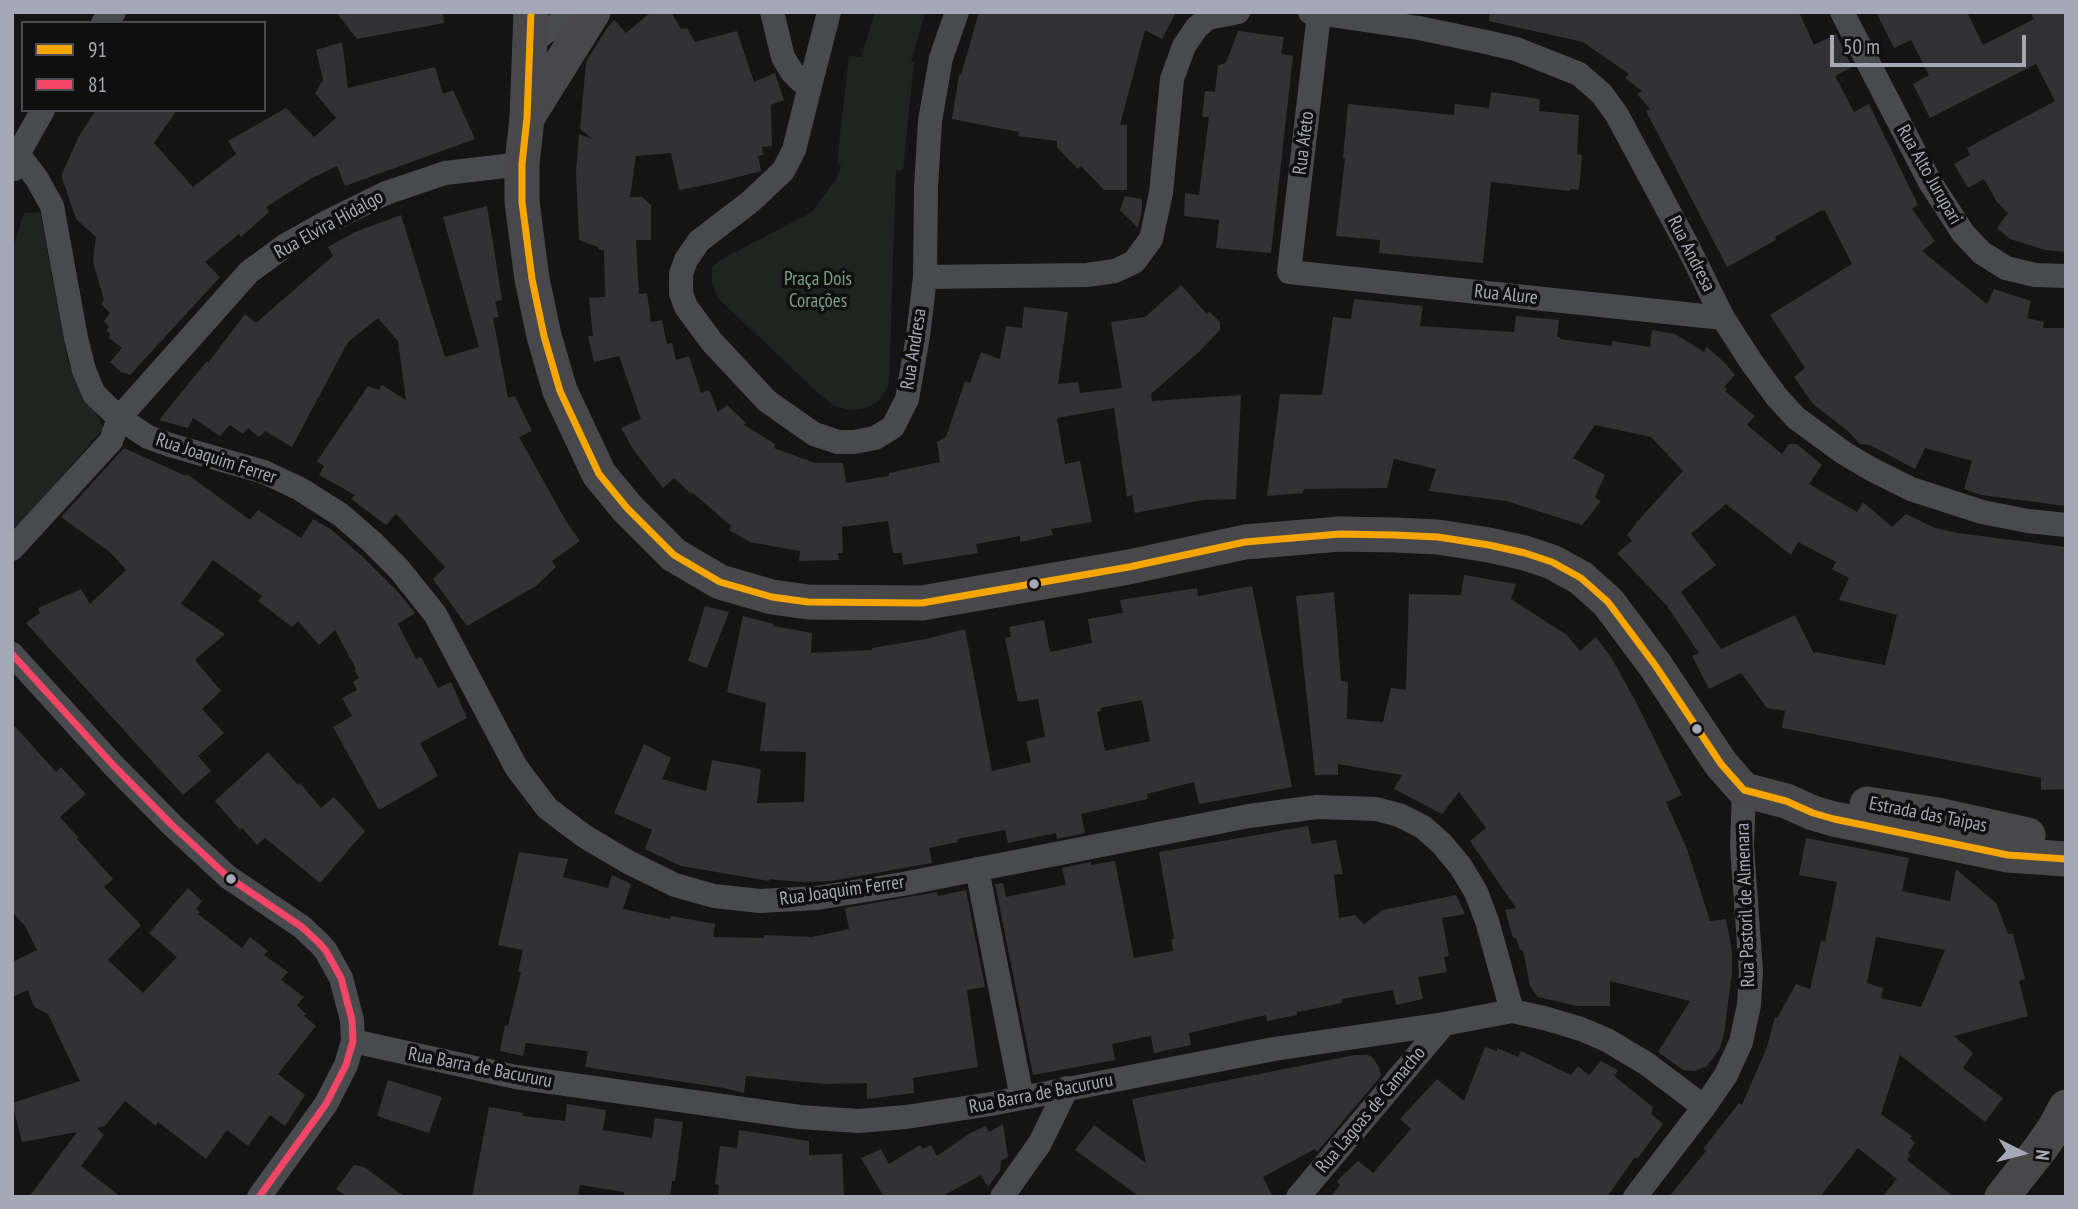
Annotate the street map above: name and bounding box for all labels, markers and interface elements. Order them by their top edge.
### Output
legend [21,21,266,112]
scale bar [1833,21,2029,65]
text: 50 m [1843,33,1880,60]
text: 91 [88,36,107,63]
text: 81 [88,71,107,98]
street label: Rua Afeto [1289,110,1319,176]
street label: Rua Alto Jurupari [1891,121,1967,229]
street label: Rua Elvira Hidalgo [271,186,387,264]
street label: Rua Andresa [1662,212,1720,296]
park label: Praça Dois Corações [784,269,852,313]
street label: Rua Alure [1473,280,1539,310]
street label: Rua Andresa [896,307,932,391]
street label: Rua Joaquim Ferrer [153,429,279,489]
unlabelled marker [1027,577,1041,591]
unlabelled marker [1690,722,1704,736]
street label: Estrada das Taipas [1867,792,1989,838]
street label: Rua Pastoril de Almenara [1732,822,1760,988]
street label: Rua Joaquim Ferrer [778,871,906,911]
unlabelled marker [224,872,238,886]
street label: Rua Lagoas de Camacho [1311,1042,1431,1178]
street label: Rua Barra de Bacururu [406,1043,554,1093]
street label: Rua Barra de Bacururu [967,1069,1115,1119]
north arrow [1987,1118,2057,1188]
text: N [2030,1149,2055,1162]

